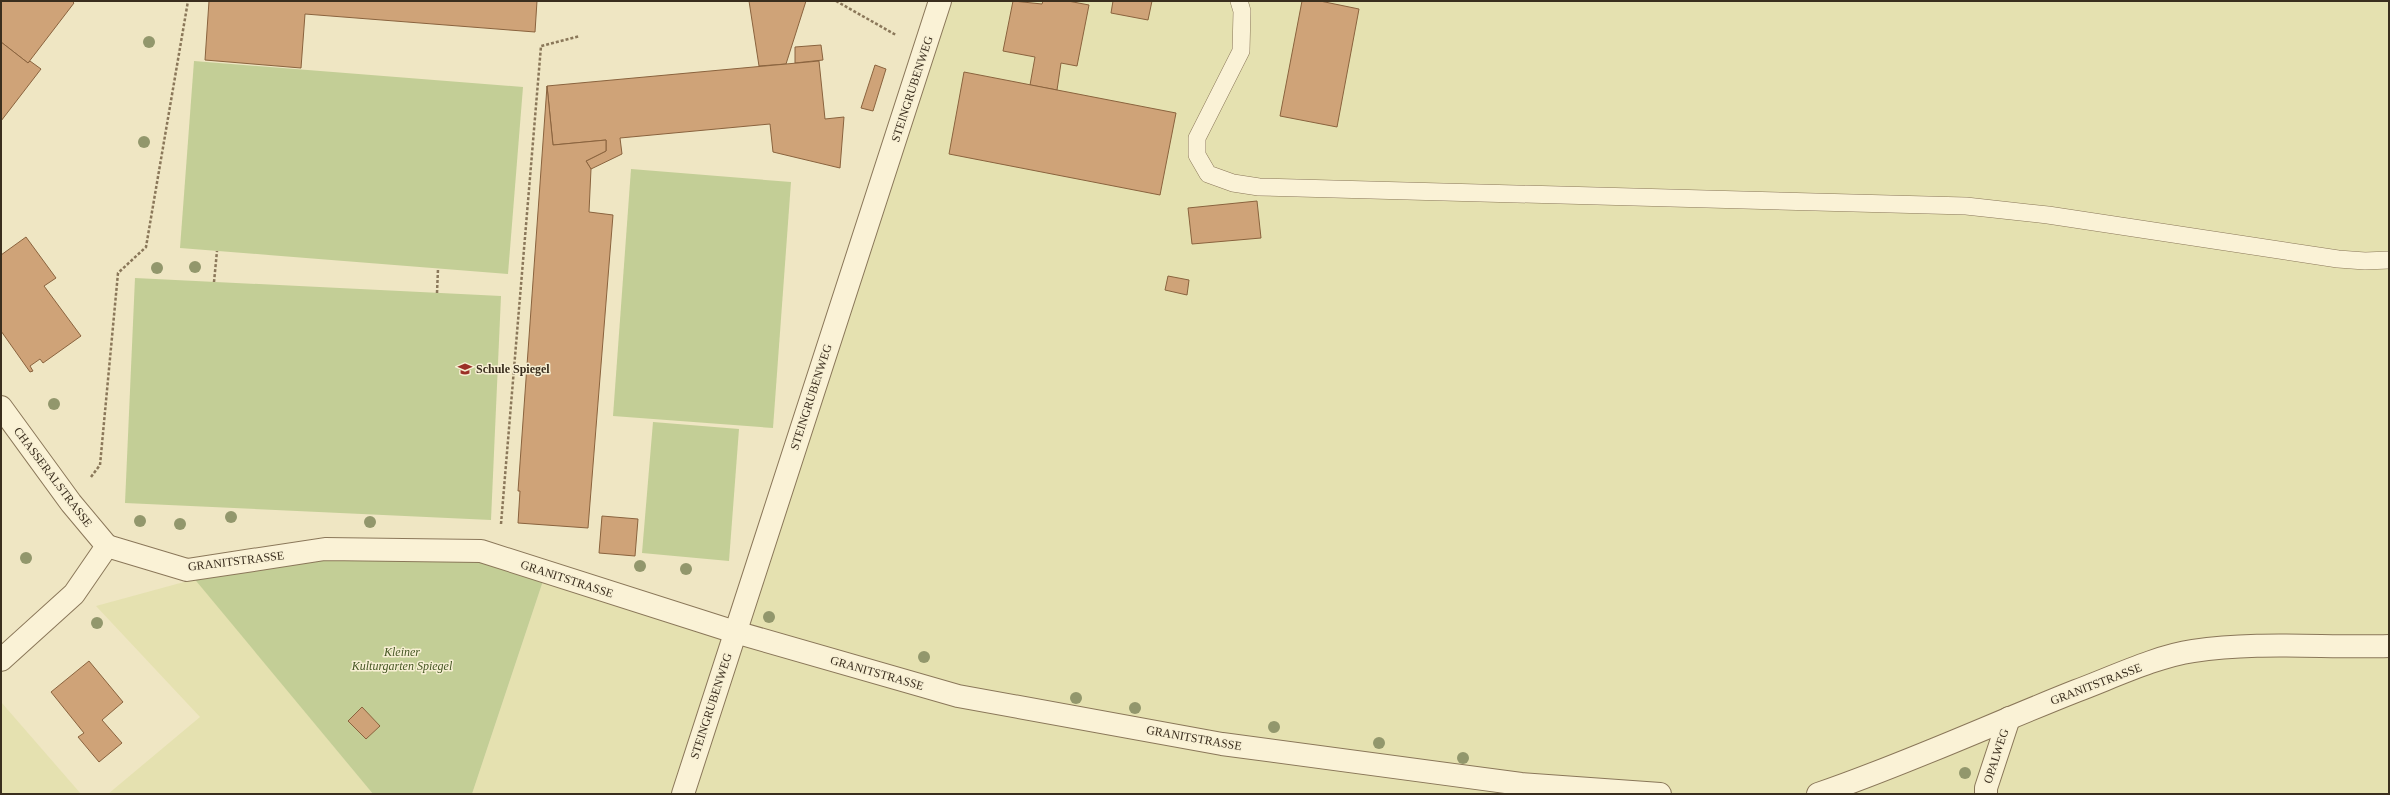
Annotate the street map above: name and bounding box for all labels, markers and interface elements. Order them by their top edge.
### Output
street label: STEINGRUBENWEG [888,34,936,144]
street label: STEINGRUBENWEG [787,342,835,452]
school or university icon: Schule Spiegel [457,361,473,377]
place label: Schule Spiegel [476,362,550,376]
street label: CHASSERALSTRASSE [11,424,95,530]
street label: GRANITSTRASSE [187,548,285,574]
street label: GRANITSTRASSE [519,557,615,601]
park label: Kleiner Kulturgarten Spiegel [351,645,453,673]
street label: STEINGRUBENWEG [687,651,735,761]
street label: GRANITSTRASSE [829,653,925,693]
street label: GRANITSTRASSE [2048,660,2144,708]
street label: GRANITSTRASSE [1145,723,1243,753]
street label: OPALWEG [1981,727,2012,785]

